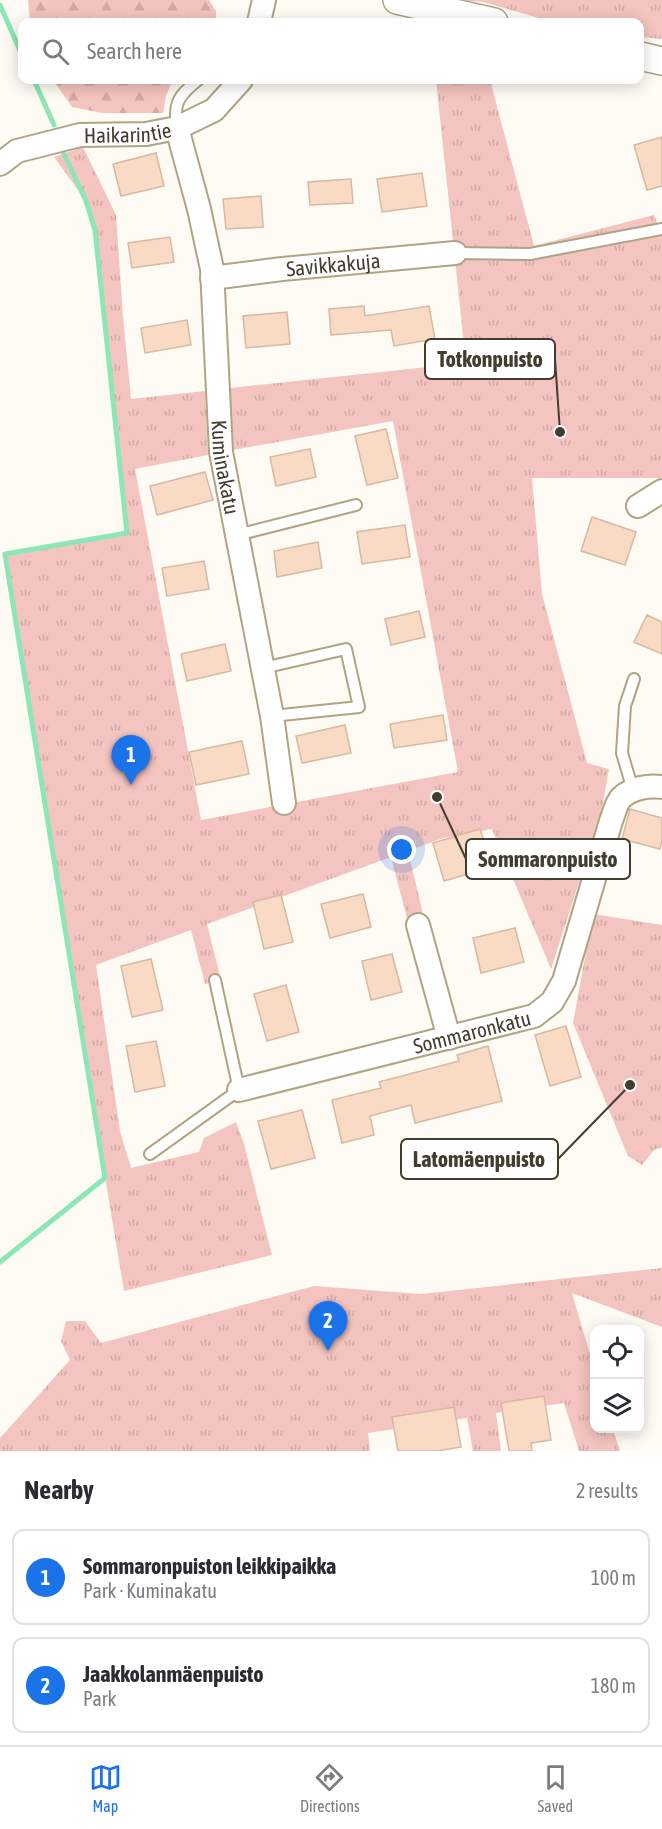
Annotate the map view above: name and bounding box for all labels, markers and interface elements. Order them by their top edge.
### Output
search box [18,18,644,84]
icon: search [39,35,72,68]
text: Search here [87,38,182,64]
street label: Haikarintie [84,117,173,147]
street label: Savikkakuja [285,248,381,281]
callout: Totkonpuisto [425,339,555,379]
text: Totkonpuisto [437,346,543,372]
street label: Kuminakatu [207,419,245,516]
pin: 1 [112,736,150,785]
your location [387,835,416,864]
callout: Sommaronpuisto [466,839,630,879]
text: Sommaronpuisto [478,846,618,872]
street label: Sommaronkatu [411,1005,533,1058]
callout: Latomäenpuisto [401,1139,558,1179]
text: Latomäenpuisto [413,1146,545,1172]
pin: 2 [308,1302,348,1351]
map controls [590,1325,644,1433]
button: locate [590,1325,644,1379]
button: layers [590,1379,644,1433]
text: Nearby [24,1475,94,1505]
text: 2 results [576,1479,638,1502]
text: Sommaronpuiston leikkipaikka [83,1553,336,1579]
text: 1 [41,1566,50,1589]
text: 100 m [591,1566,636,1589]
text: Park · Kuminakatu [83,1579,217,1602]
text: Jaakkolanmäenpuisto [83,1661,264,1687]
text: 2 [41,1674,50,1697]
text: 180 m [591,1674,636,1697]
text: Park [83,1687,116,1710]
tab: Map [89,1761,122,1815]
tab: Directions [300,1761,360,1815]
tab: Saved [538,1761,573,1815]

